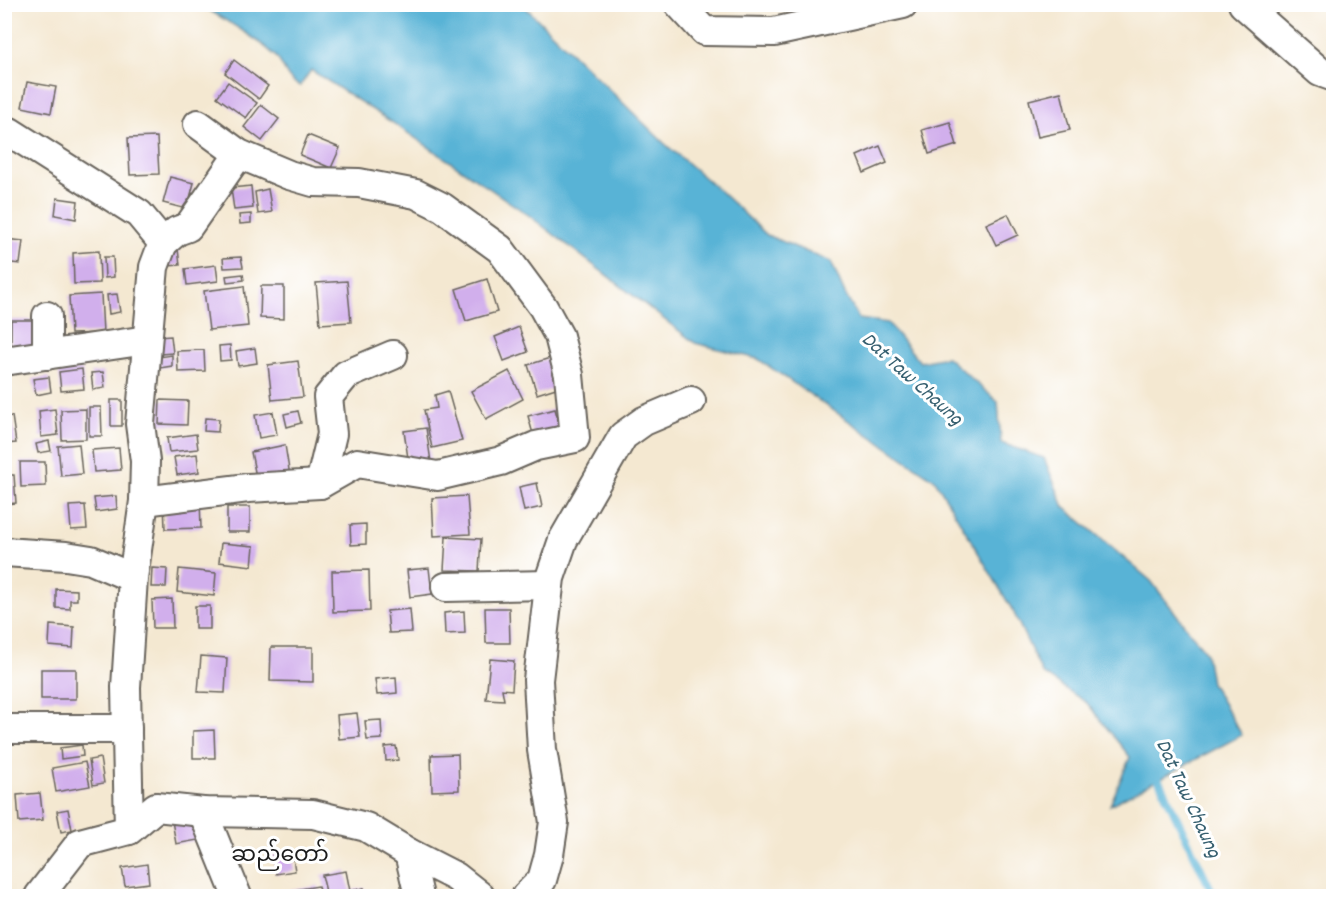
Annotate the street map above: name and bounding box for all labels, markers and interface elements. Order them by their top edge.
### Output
water label: Dat Taw Chaung [854,326,969,434]
water label: Dat Taw Chaung [1146,735,1228,864]
district label: ဆည်တော် [231,838,329,872]

